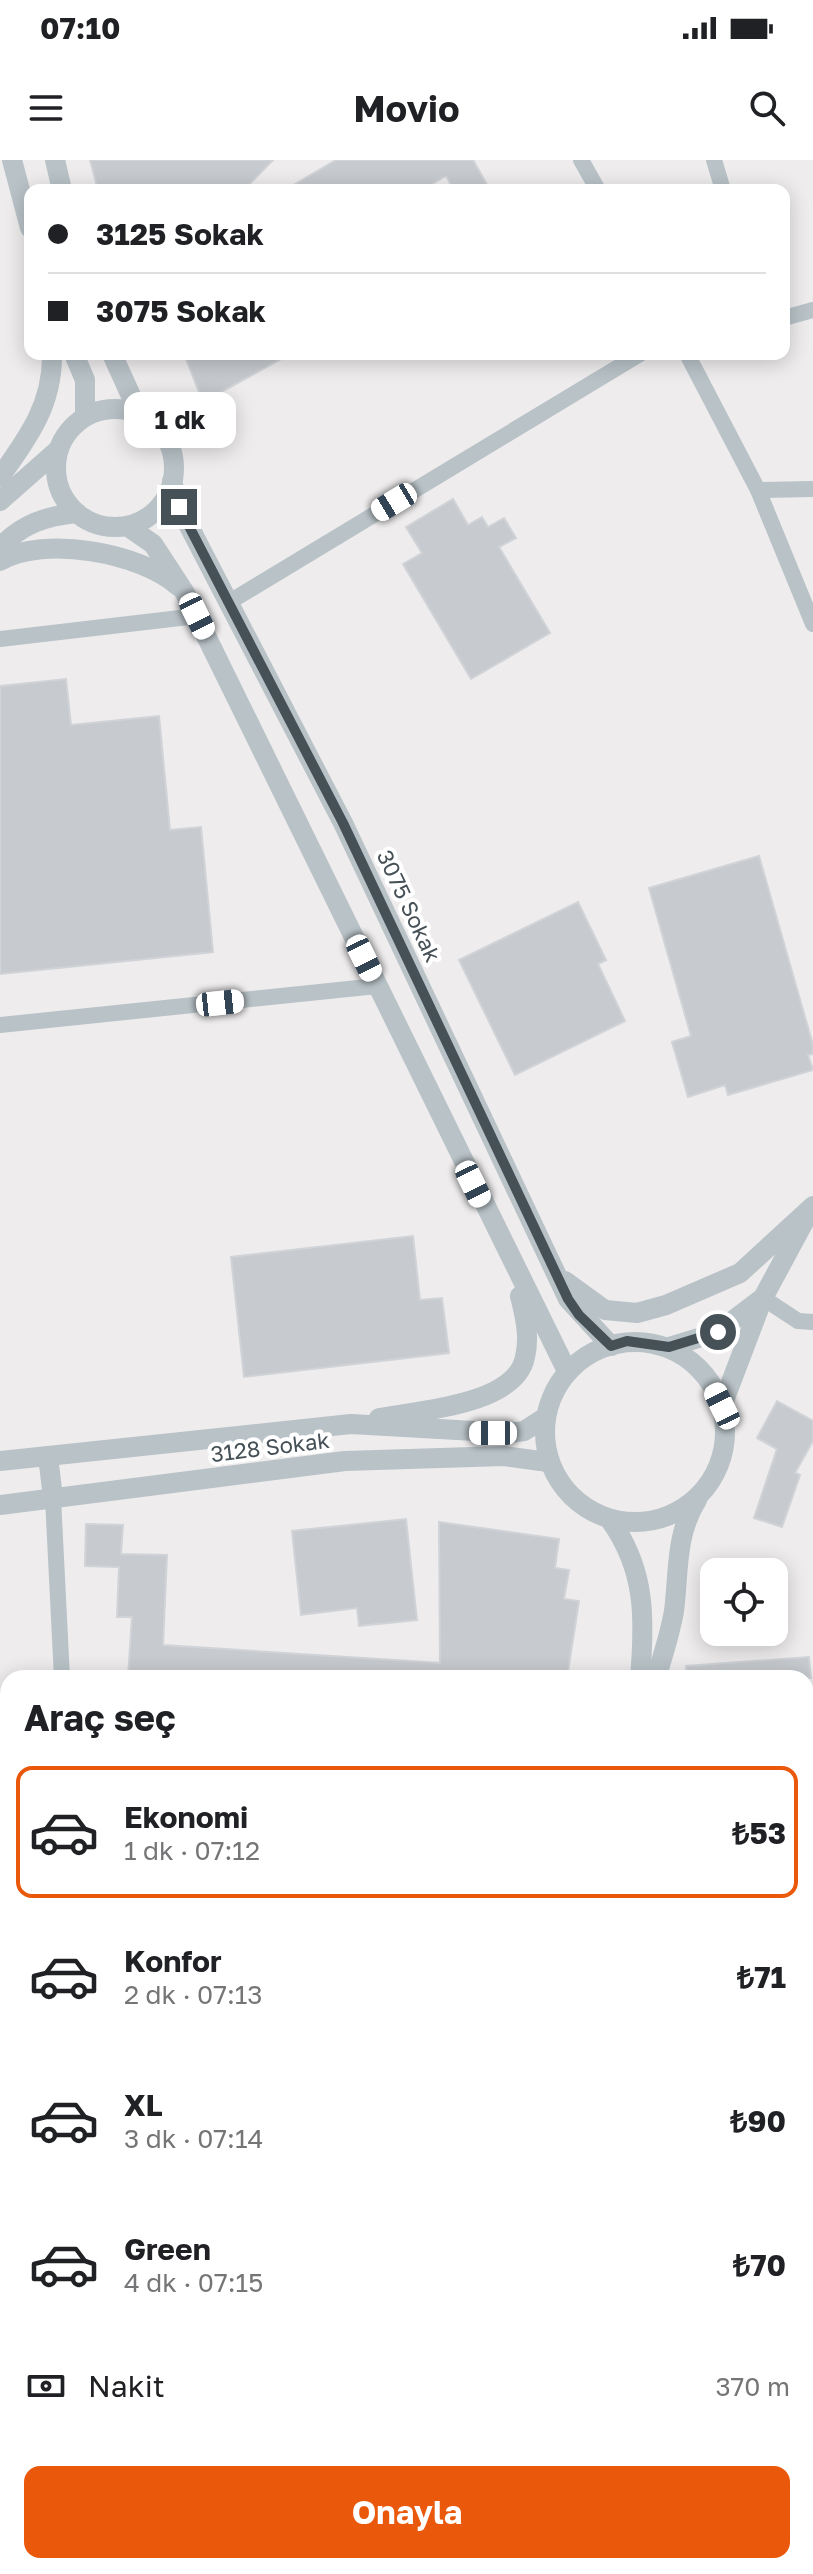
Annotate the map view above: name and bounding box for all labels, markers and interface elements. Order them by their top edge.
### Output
text: 07:10 [40,10,120,46]
icon: menu [24,86,68,130]
icon: search [745,86,789,130]
text: Movio [354,87,459,130]
text: 3125 Sokak [96,216,264,252]
text: 3075 Sokak [96,293,266,329]
callout: 1 dk [123,391,235,447]
text: 1 dk [155,404,205,435]
car [367,479,421,525]
route end [161,489,197,525]
car [176,589,218,643]
street label: 3075 Sokak [372,845,447,966]
car [343,931,385,985]
car [195,989,245,1017]
car [452,1157,494,1211]
route start [700,1314,736,1350]
car [701,1379,743,1433]
car [469,1421,517,1445]
street label: 3128 Sokak [209,1426,331,1467]
map controls [700,1558,788,1646]
button: locate [700,1558,788,1646]
text: Araç seç [24,1696,176,1739]
icon: car [28,1796,100,1868]
text: Ekonomi [124,1799,248,1835]
text: ₺53 [732,1815,786,1851]
text: 1 dk · 07:12 [124,1835,260,1866]
icon: car [28,1940,100,2012]
text: Konfor [124,1943,222,1979]
text: ₺71 [737,1959,786,1995]
text: 2 dk · 07:13 [124,1979,263,2010]
icon: car [28,2084,100,2156]
text: XL [124,2087,163,2123]
text: ₺90 [730,2103,786,2139]
text: 3 dk · 07:14 [124,2123,263,2154]
icon: car [28,2228,100,2300]
text: Green [124,2231,211,2267]
text: ₺70 [733,2247,786,2283]
text: 4 dk · 07:15 [124,2267,263,2298]
icon: cash [24,2364,68,2408]
text: Nakit [88,2368,165,2404]
text: 370 m [715,2371,790,2402]
button: Onayla [24,2466,790,2558]

